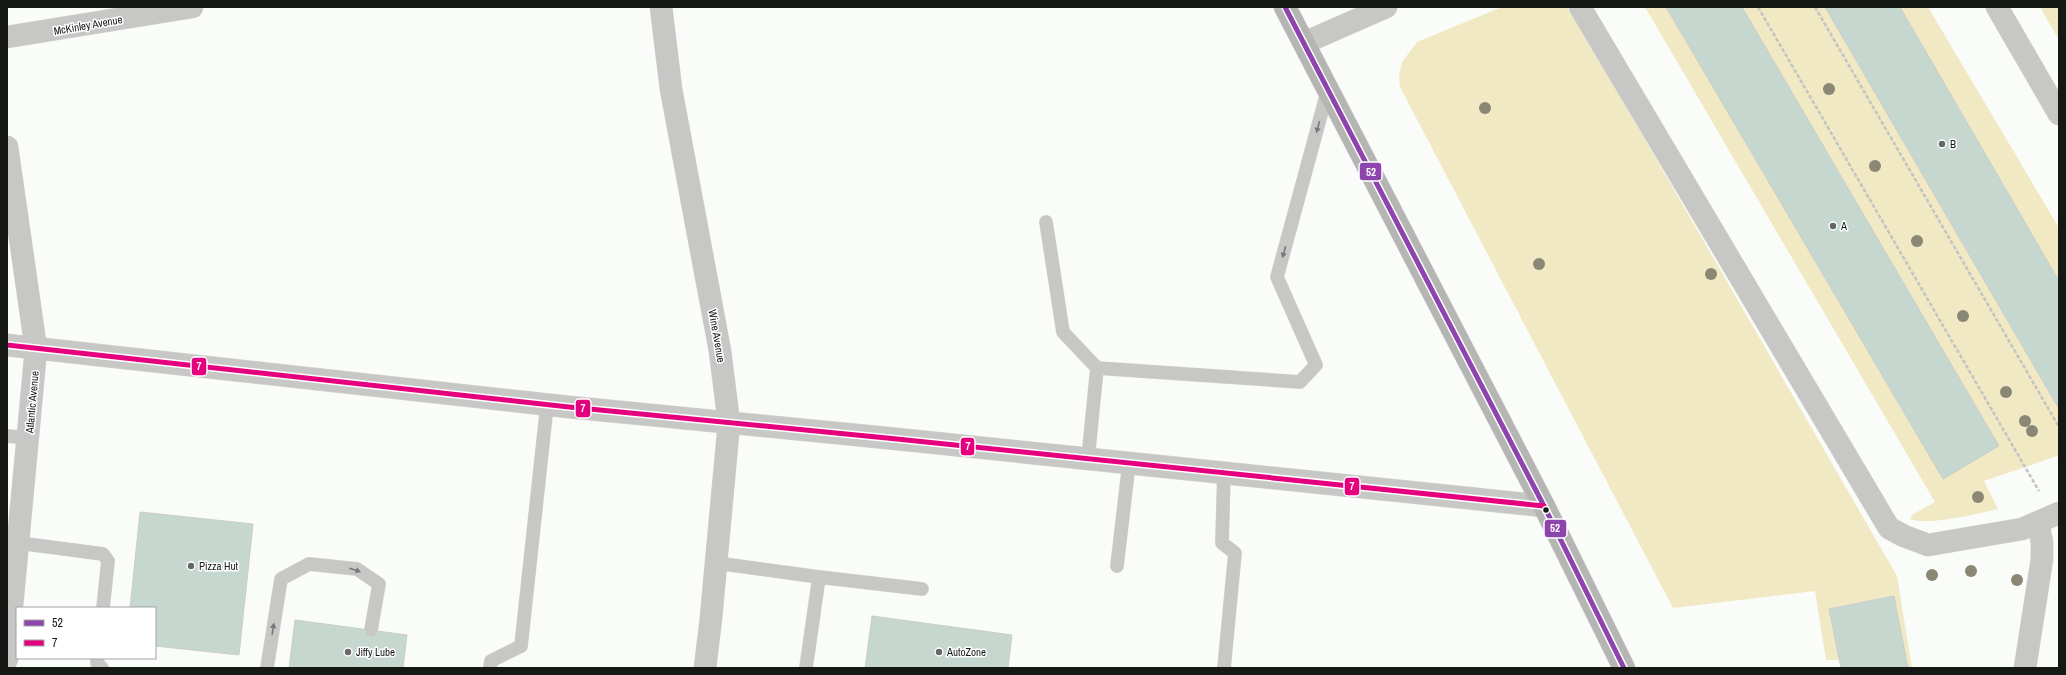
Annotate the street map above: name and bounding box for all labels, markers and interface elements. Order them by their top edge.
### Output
street label: McKinley Avenue [53,12,123,38]
one-way arrow [1315,121,1321,133]
place label: B [1950,137,1956,151]
marker: B [1937,139,1947,149]
line badge: 52 [1359,162,1382,181]
text: 52 [1366,165,1376,179]
place label: A [1840,219,1848,233]
marker: A [1828,221,1838,231]
one-way arrow [1280,246,1286,258]
street label: Wine Avenue [705,308,729,364]
line badge: 7 [191,357,207,376]
text: 7 [196,359,202,373]
street label: Atlantic Avenue [22,370,42,435]
line badge: 7 [575,399,591,418]
text: 7 [580,401,586,415]
line badge: 7 [960,437,975,456]
text: 7 [965,439,971,453]
line badge: 7 [1344,477,1360,496]
text: 7 [1349,479,1355,493]
unlabelled marker [1541,505,1551,515]
line badge: 52 [1544,519,1567,538]
text: 52 [1550,521,1560,535]
place label: Pizza Hut [199,559,239,573]
marker: Pizza Hut [186,561,196,571]
one-way arrow [350,567,362,573]
legend [16,607,156,659]
text: 52 [52,615,63,631]
one-way arrow [270,623,276,636]
text: 7 [52,635,58,651]
place label: Jiffy Lube [356,645,395,659]
place label: AutoZone [946,645,986,659]
marker: Jiffy Lube [343,647,353,657]
marker: AutoZone [934,647,944,657]

